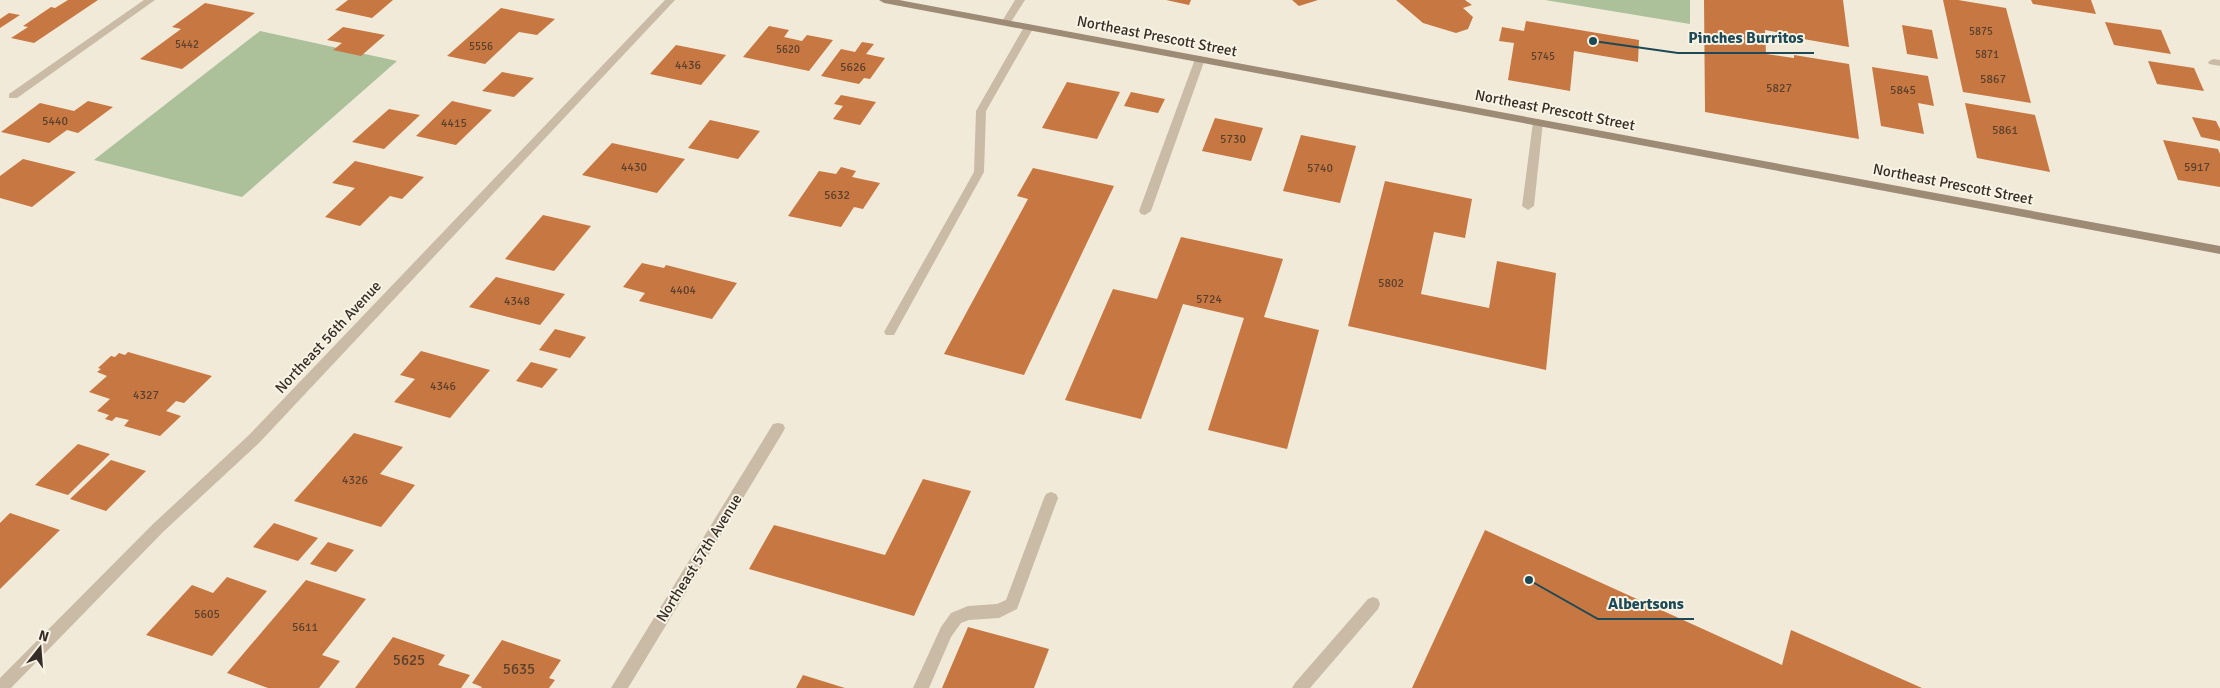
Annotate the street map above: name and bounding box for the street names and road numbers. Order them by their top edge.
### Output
street label: Northeast Prescott Street [1075,12,1239,60]
street label: Northeast Prescott Street [1473,86,1637,134]
street label: Northeast Prescott Street [1871,160,2035,208]
street label: Northeast 56th Avenue [271,277,385,397]
street label: Northeast 57th Avenue [652,491,746,625]

